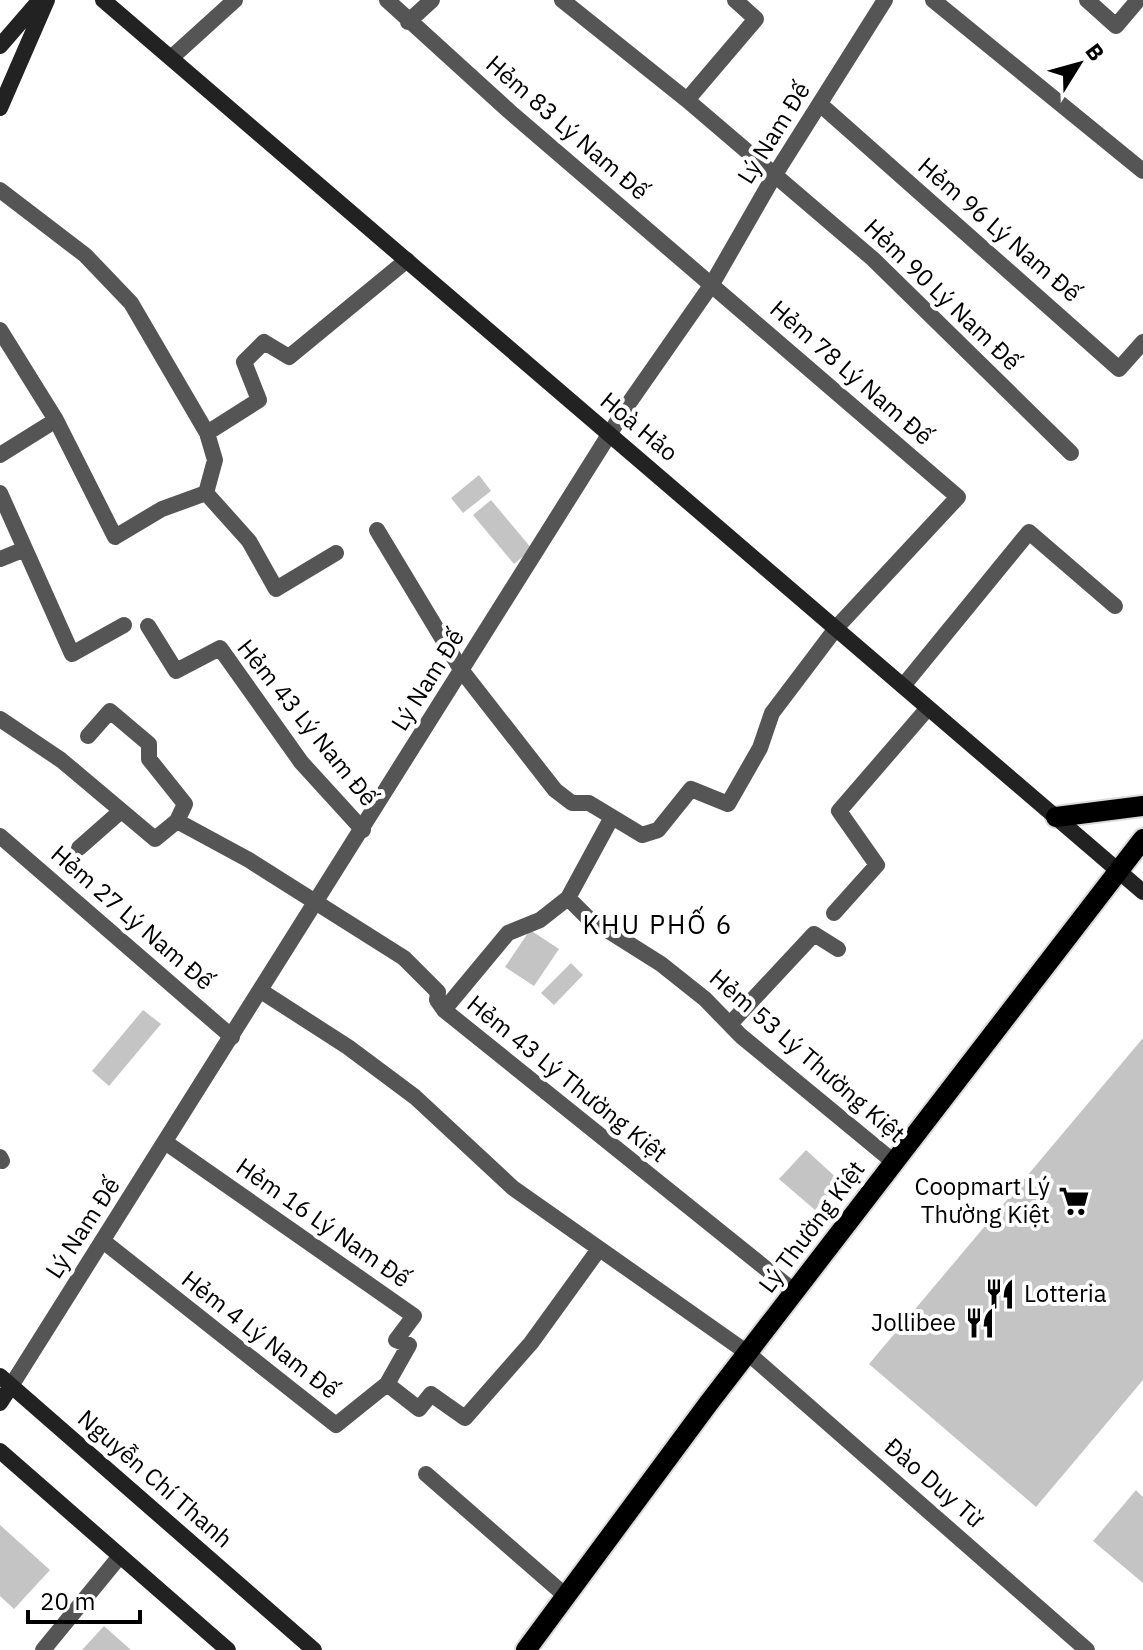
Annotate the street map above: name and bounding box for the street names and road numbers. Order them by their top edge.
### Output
street label: Hẻm 83 Lý Nam Đế [480,48,656,207]
street label: Lý Nam Đế [729,75,817,189]
street label: Hẻm 96 Lý Nam Đế [912,150,1088,309]
street label: Hẻm 90 Lý Nam Đế [858,211,1028,377]
street label: Hẻm 78 Lý Nam Đế [764,293,940,452]
street label: Hoà Hảo [594,384,685,468]
street label: Lý Nam Đế [383,622,471,736]
street label: Hẻm 43 Lý Nam Đế [231,632,385,812]
street label: Hẻm 27 Lý Nam Đế [45,838,221,997]
street label: Hẻm 53 Lý Thường Kiệt [703,961,912,1149]
street label: Hẻm 43 Lý Thường Kiệt [461,987,675,1169]
street label: Hẻm 16 Lý Nam Đế [230,1150,417,1294]
street label: Lý Thường Kiệt [751,1154,871,1299]
street label: Lý Nam Đế [38,1171,127,1284]
street label: Hẻm 4 Lý Nam Đế [175,1263,346,1406]
street label: Nguyễn Chí Thanh [72,1402,240,1554]
street label: Đào Duy Từ [878,1430,991,1534]

